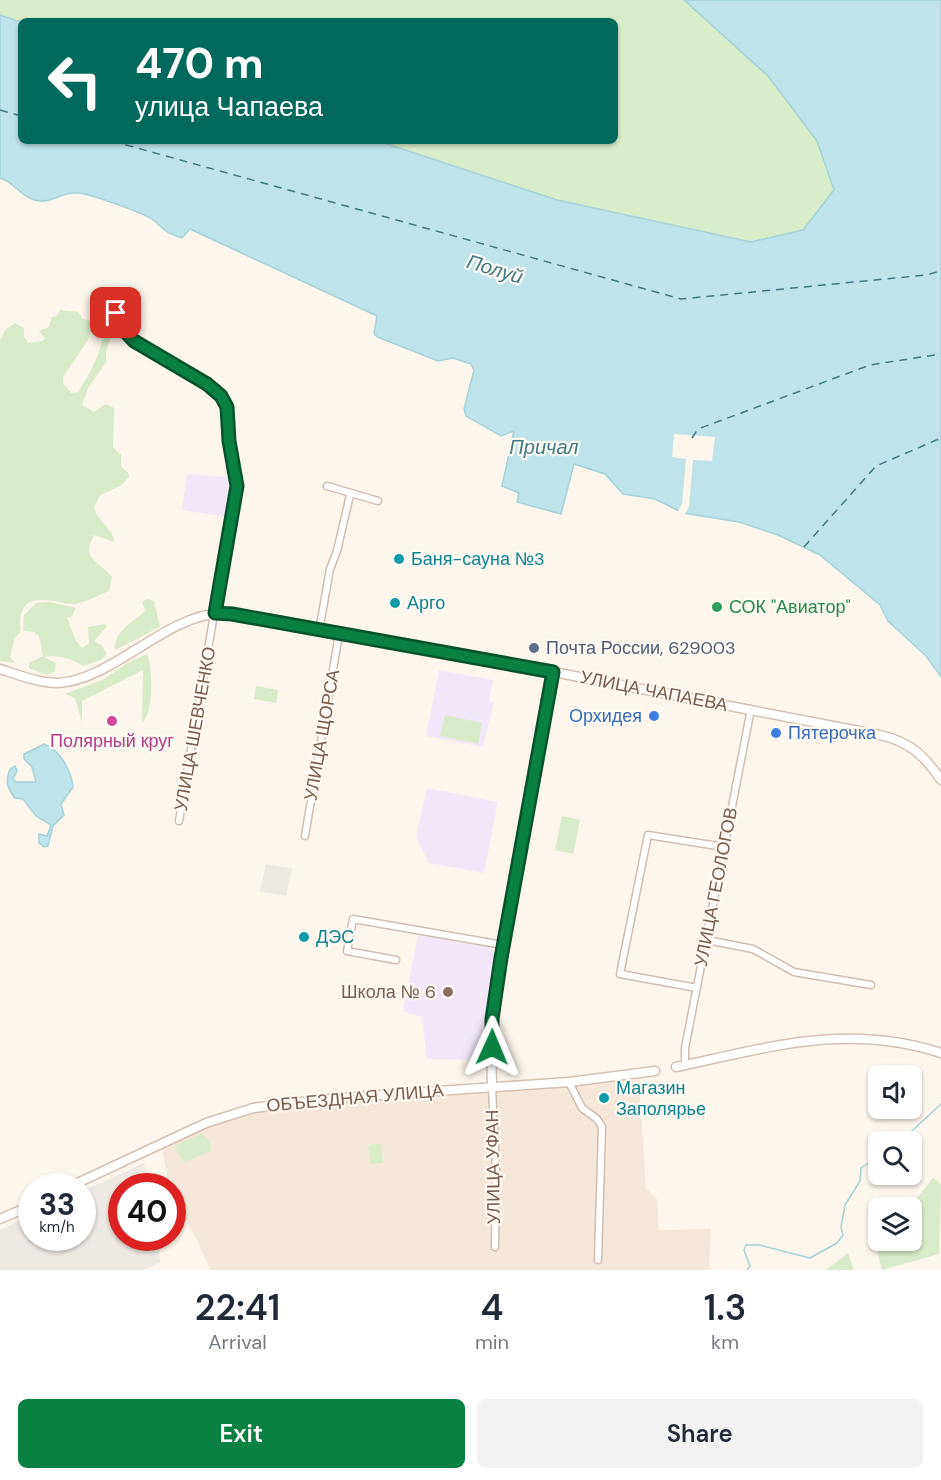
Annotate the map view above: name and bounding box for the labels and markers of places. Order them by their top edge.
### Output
pin [90,287,141,338]
place label: Баня-сауна №3 [411,547,545,571]
marker: Баня-сауна №3 [392,552,406,566]
place label: Арго [407,591,445,615]
place label: СОК "Авиатор" [729,595,851,619]
marker: Арго [388,596,402,610]
marker: СОК "Авиатор" [710,600,724,614]
place label: Почта России, 629003 [546,636,736,660]
marker: Почта России, 629003 [527,641,541,655]
place label: Орхидея [569,704,642,728]
marker: Орхидея [647,709,661,723]
marker: Полярный круг [105,714,119,728]
place label: Пятерочка [788,721,877,745]
marker: Пятерочка [769,726,783,740]
place label: Полярный круг [50,729,174,753]
place label: ДЭС [316,925,354,949]
marker: ДЭС [297,930,311,944]
place label: Школа № 6 [341,980,436,1004]
marker: Школа № 6 [441,985,455,999]
place label: Магазин Заполярье [616,1076,706,1121]
marker: Магазин Заполярье [597,1091,611,1105]

